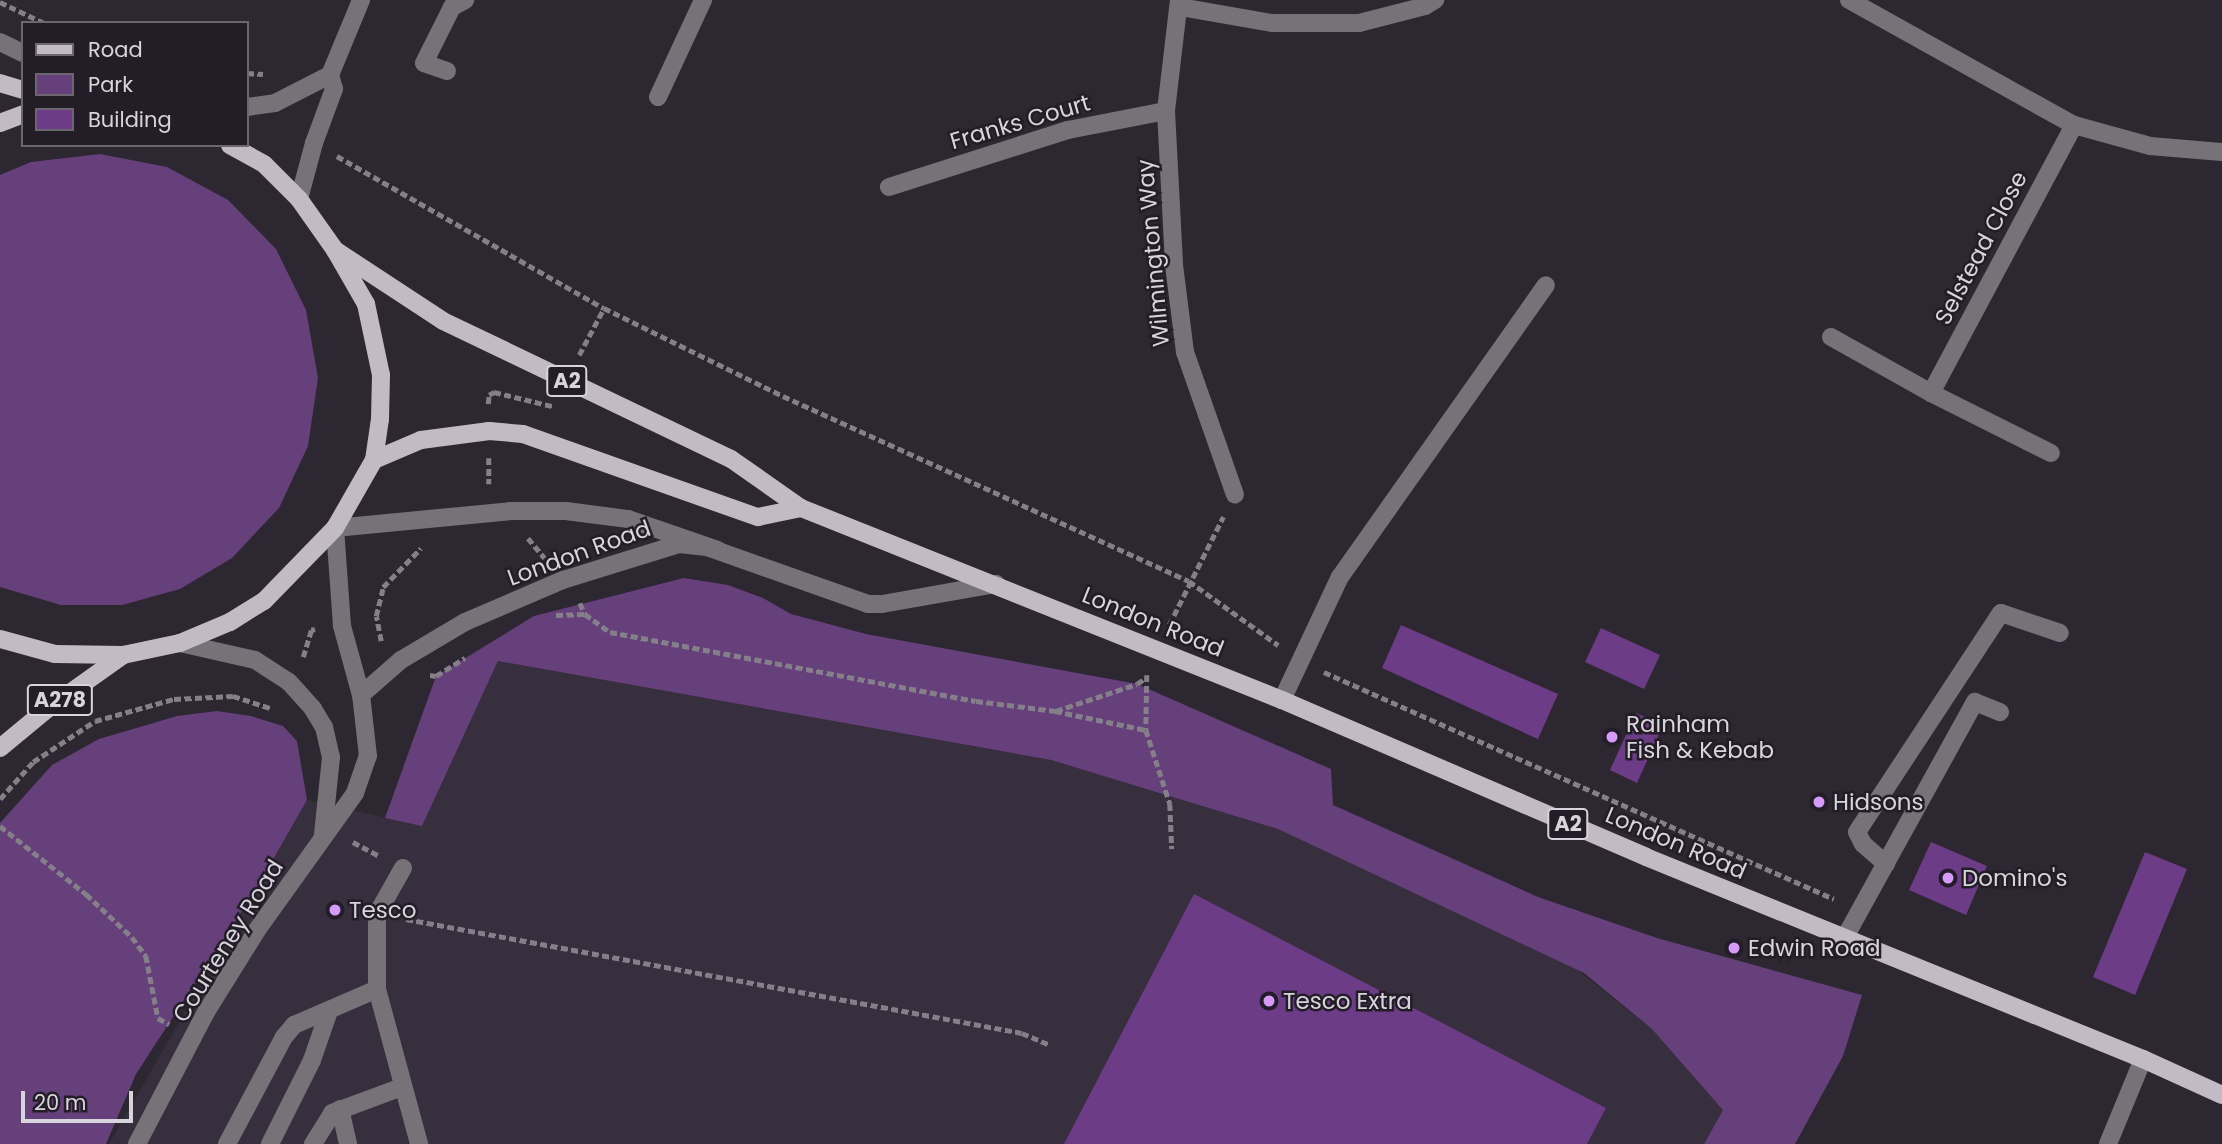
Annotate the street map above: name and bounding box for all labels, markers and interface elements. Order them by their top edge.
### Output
legend [21,21,248,147]
text: Road [88,35,143,64]
text: Park [88,70,133,99]
street label: Franks Court [947,89,1093,155]
text: Building [88,105,172,134]
street label: Wilmington Way [1131,158,1175,348]
street label: Selstead Close [1929,167,2033,329]
road number: A2 [546,364,588,398]
street label: London Road [504,514,654,592]
street label: London Road [1078,581,1228,663]
road number: A278 [27,682,93,718]
place label: Rainham Fish & Kebab [1626,710,1774,764]
marker: Rainham Fish & Kebab [1604,729,1620,745]
place label: Hidsons [1833,788,1924,816]
marker: Hidsons [1811,794,1827,810]
street label: London Road [1601,801,1751,885]
road number: A2 [1547,806,1589,842]
street label: Courteney Road [167,855,289,1027]
place label: Domino's [1962,864,2067,892]
marker: Domino's [1940,870,1956,886]
place label: Tesco [349,896,416,924]
marker: Tesco [327,902,343,918]
place label: Edwin Road [1748,934,1881,962]
marker: Edwin Road [1726,940,1742,956]
place label: Tesco Extra [1283,987,1412,1015]
marker: Tesco Extra [1261,993,1277,1009]
scale bar [24,1078,136,1122]
text: 20 m [34,1088,87,1117]

